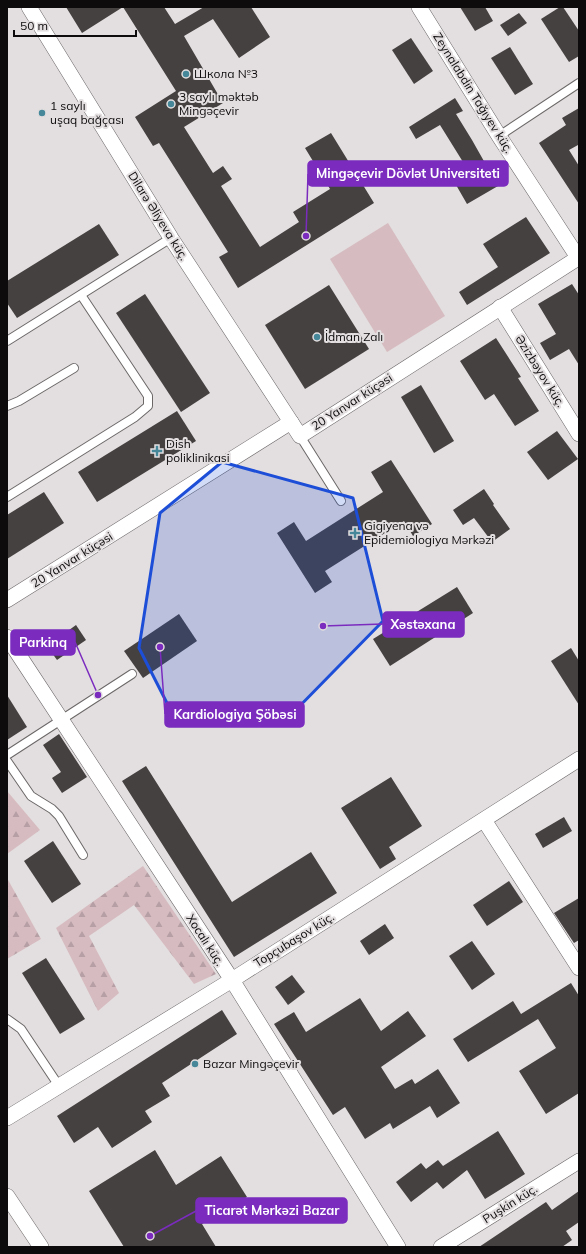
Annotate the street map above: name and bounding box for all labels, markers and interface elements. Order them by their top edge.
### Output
scale bar [14,12,136,38]
text: 50 m [20,18,48,33]
street label: Zeynalabdin Tağıyev küç. [430,30,517,156]
place label: Школа №3 [194,66,258,81]
marker: Школа №3 [181,69,191,79]
place label: 3 saylı məktəb Mingəçevir [179,89,259,118]
place label: 1 saylı uşaq bağçası [50,98,124,127]
marker: 3 saylı məktəb Mingəçevir [166,99,176,109]
marker: 1 saylı uşaq bağçası [37,108,47,118]
callout: Mingəçevir Dövlət Universiteti [308,161,508,186]
text: Mingəçevir Dövlət Universiteti [316,165,500,181]
street label: Dilarə Əliyeva küç. [125,169,192,263]
place label: İdman Zalı [325,329,383,344]
marker: İdman Zalı [312,332,322,342]
street label: Əzizbəyov küç. [512,332,569,410]
street label: 20 Yanvar küçəsi [309,370,395,433]
place label: Dish poliklinikasi [166,436,230,465]
marker: Dish poliklinikasi [151,445,163,457]
place label: Gigiyena və Epidemiologiya Mərkəzi [364,518,494,547]
marker: Gigiyena və Epidemiologiya Mərkəzi [349,527,361,539]
street label: 20 Yanvar küçəsi [28,528,115,591]
callout: Xəstəxana [383,612,464,637]
text: Xəstəxana [389,616,456,632]
callout: Parkinq [11,630,75,655]
text: Parkinq [19,634,67,650]
callout: Kardiologiya Şöbəsi [165,702,304,727]
text: Kardiologiya Şöbəsi [173,706,297,723]
street label: Topçubaşov küç. [251,909,337,970]
street label: Xocalı küç. [183,911,228,968]
place label: Bazar Mingəçevir [203,1056,300,1071]
marker: Bazar Mingəçevir [190,1059,200,1069]
street label: Puşkin küç. [480,1181,540,1226]
callout: Ticarət Mərkəzi Bazar [196,1198,347,1223]
text: Ticarət Mərkəzi Bazar [205,1202,340,1218]

